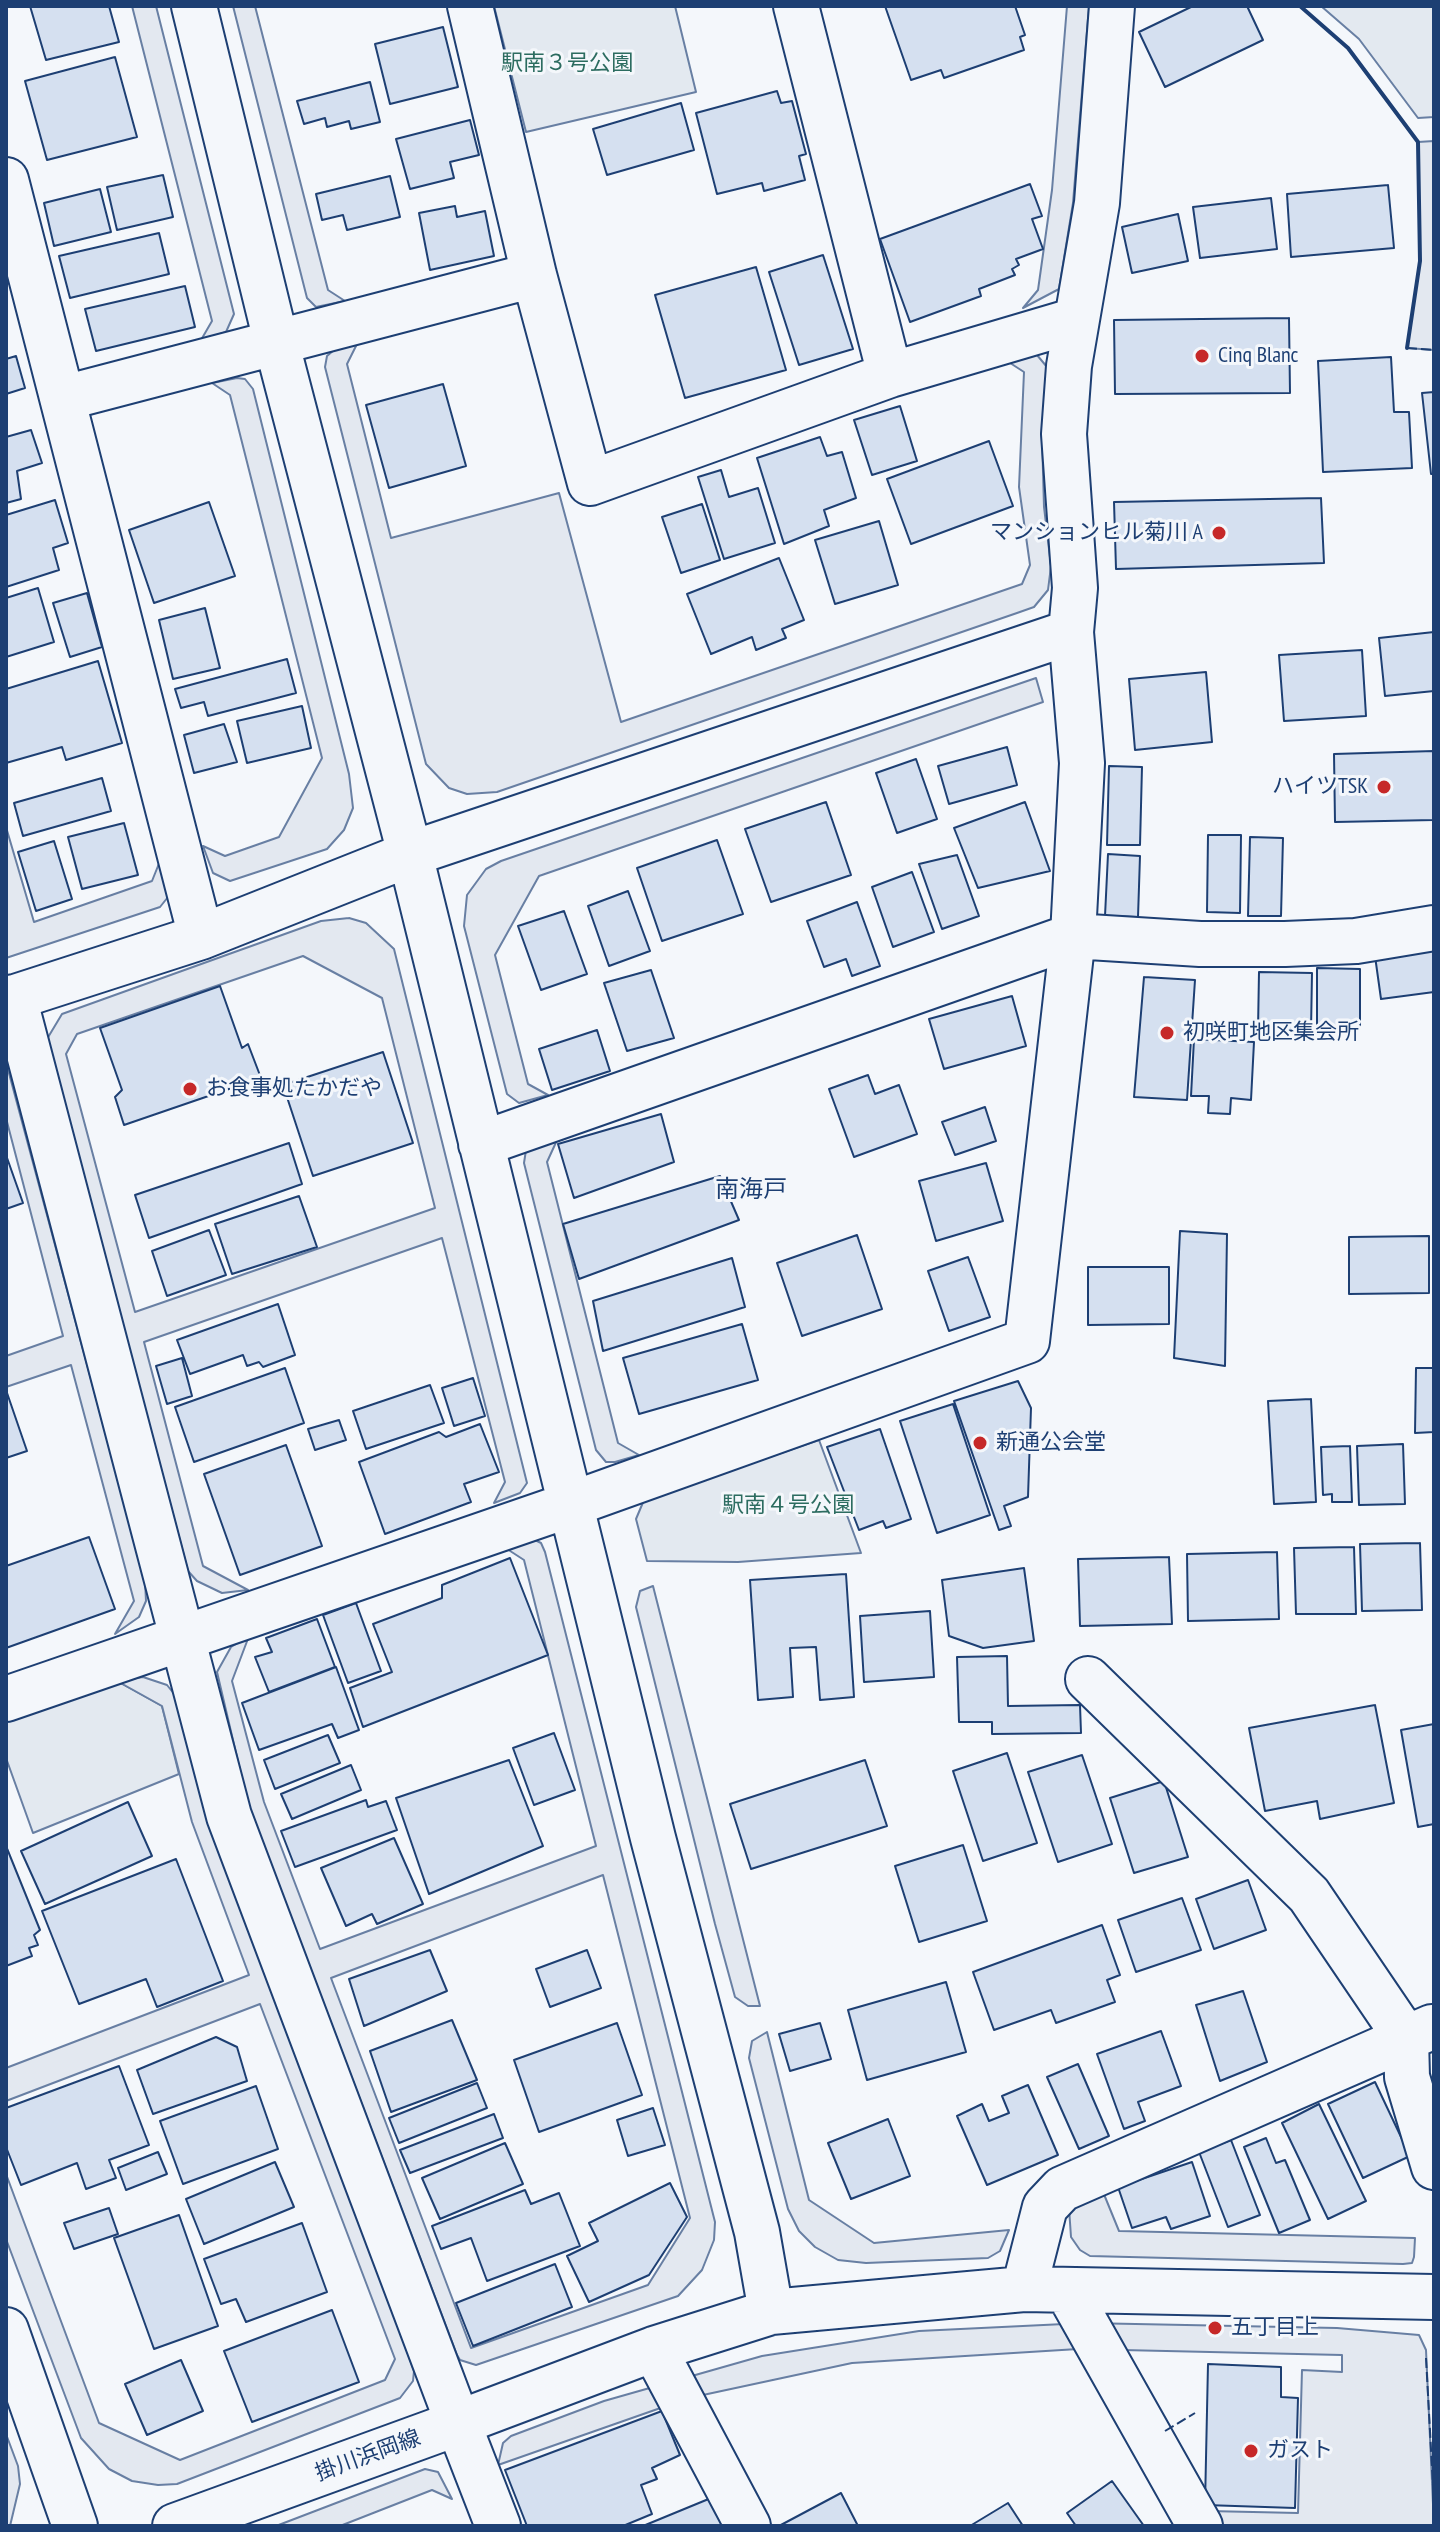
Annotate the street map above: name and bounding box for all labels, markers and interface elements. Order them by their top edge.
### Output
park label: 駅南３号公園 [501,51,633,77]
place label: Cinq Blanc [1218,343,1298,369]
marker: Cinq Blanc [1193,347,1211,365]
place label: マンションヒル菊川 A [990,520,1203,546]
marker: マンションヒル菊川 A [1210,524,1228,542]
place label: ハイツTSK [1272,774,1368,800]
marker: ハイツTSK [1375,778,1393,796]
place label: 初咲町地区集会所 [1183,1020,1359,1046]
marker: 初咲町地区集会所 [1158,1024,1176,1042]
place label: お食事処たかだや [206,1076,382,1102]
marker: お食事処たかだや [181,1080,199,1098]
district label: 南海戸 [715,1176,787,1204]
place label: 新通公会堂 [996,1430,1106,1456]
marker: 新通公会堂 [971,1434,989,1452]
park label: 駅南４号公園 [722,1493,854,1519]
place label: 五丁目上 [1231,2315,1319,2341]
marker: 五丁目上 [1206,2319,1224,2337]
street label: 掛川浜岡線 [312,2425,424,2487]
place label: ガスト [1267,2438,1333,2464]
marker: ガスト [1242,2442,1260,2460]

